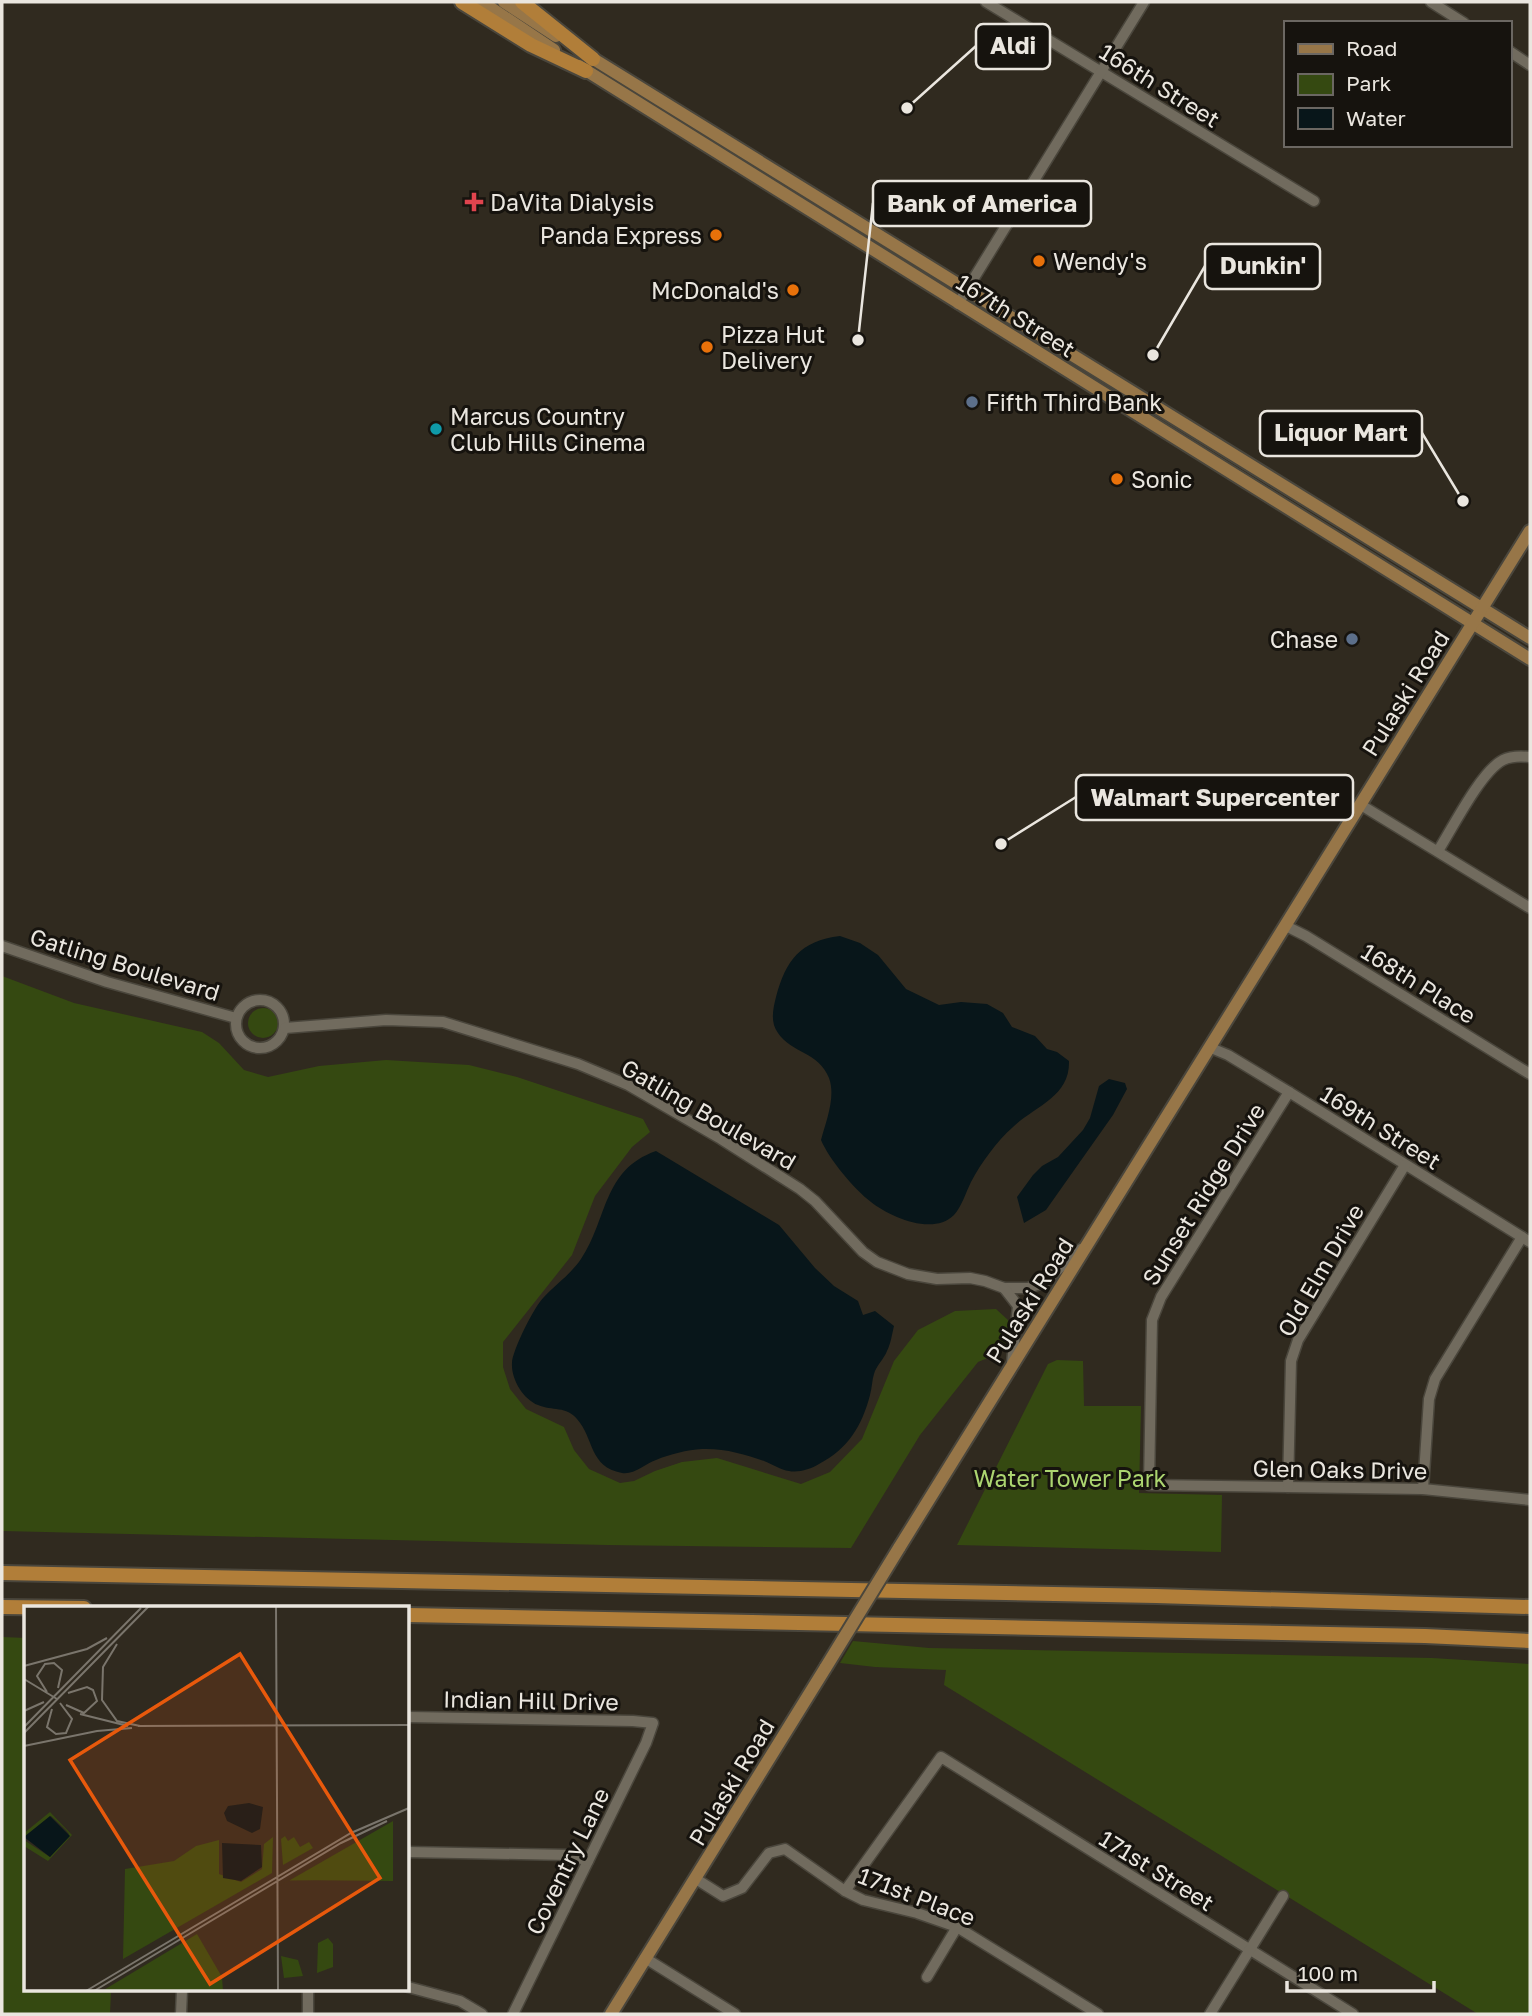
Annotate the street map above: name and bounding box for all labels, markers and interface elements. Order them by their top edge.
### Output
legend [1284,21,1511,147]
callout: Aldi [976,24,1050,69]
text: Aldi [990,30,1036,59]
text: Road [1346,35,1397,61]
street label: 166th Street [1095,37,1225,133]
text: Park [1346,70,1392,96]
text: Water [1346,105,1406,131]
callout: Bank of America [873,181,1091,226]
place label: DaVita Dialysis [490,188,654,216]
text: Bank of America [887,188,1077,217]
marker: DaVita Dialysis [464,192,484,212]
place label: Panda Express [540,221,702,249]
marker: Panda Express [708,227,724,243]
callout: Dunkin' [1205,244,1320,289]
place label: Wendy's [1053,247,1147,275]
text: Dunkin' [1220,250,1306,279]
marker: Wendy's [1031,253,1047,269]
street label: 167th Street [952,268,1080,362]
place label: McDonald's [651,276,779,304]
marker: McDonald's [785,282,801,298]
place label: Pizza Hut Delivery [721,320,825,374]
marker: Pizza Hut Delivery [699,339,715,355]
place label: Fifth Third Bank [986,388,1162,416]
marker: Fifth Third Bank [964,394,980,410]
place label: Marcus Country Club Hills Cinema [450,402,646,456]
callout: Liquor Mart [1260,411,1422,456]
text: Liquor Mart [1274,417,1408,446]
marker: Marcus Country Club Hills Cinema [428,421,444,437]
place label: Sonic [1131,465,1192,493]
marker: Sonic [1109,471,1125,487]
place label: Chase [1270,625,1338,653]
street label: Pulaski Road [1355,625,1455,761]
marker: Chase [1344,631,1360,647]
callout: Walmart Supercenter [1076,775,1353,820]
text: Walmart Supercenter [1091,782,1340,811]
street label: Gatling Boulevard [27,922,223,1006]
street label: 168th Place [1357,937,1481,1029]
street label: Gatling Boulevard [617,1053,801,1175]
street label: 169th Street [1316,1079,1446,1175]
street label: Sunset Ridge Drive [1136,1098,1270,1290]
street label: Old Elm Drive [1271,1199,1369,1341]
street label: Pulaski Road [979,1232,1079,1368]
street label: Glen Oaks Drive [1253,1453,1427,1485]
park label: Water Tower Park [973,1464,1167,1492]
inset map [24,1606,410,1992]
street label: Indian Hill Drive [443,1684,619,1716]
street label: Pulaski Road [682,1714,780,1850]
street label: Coventry Lane [519,1783,615,1939]
street label: 171st Street [1095,1824,1219,1916]
street label: 171st Place [855,1861,979,1931]
scale bar [1287,1950,1434,1994]
text: 100 m [1298,1960,1358,1986]

